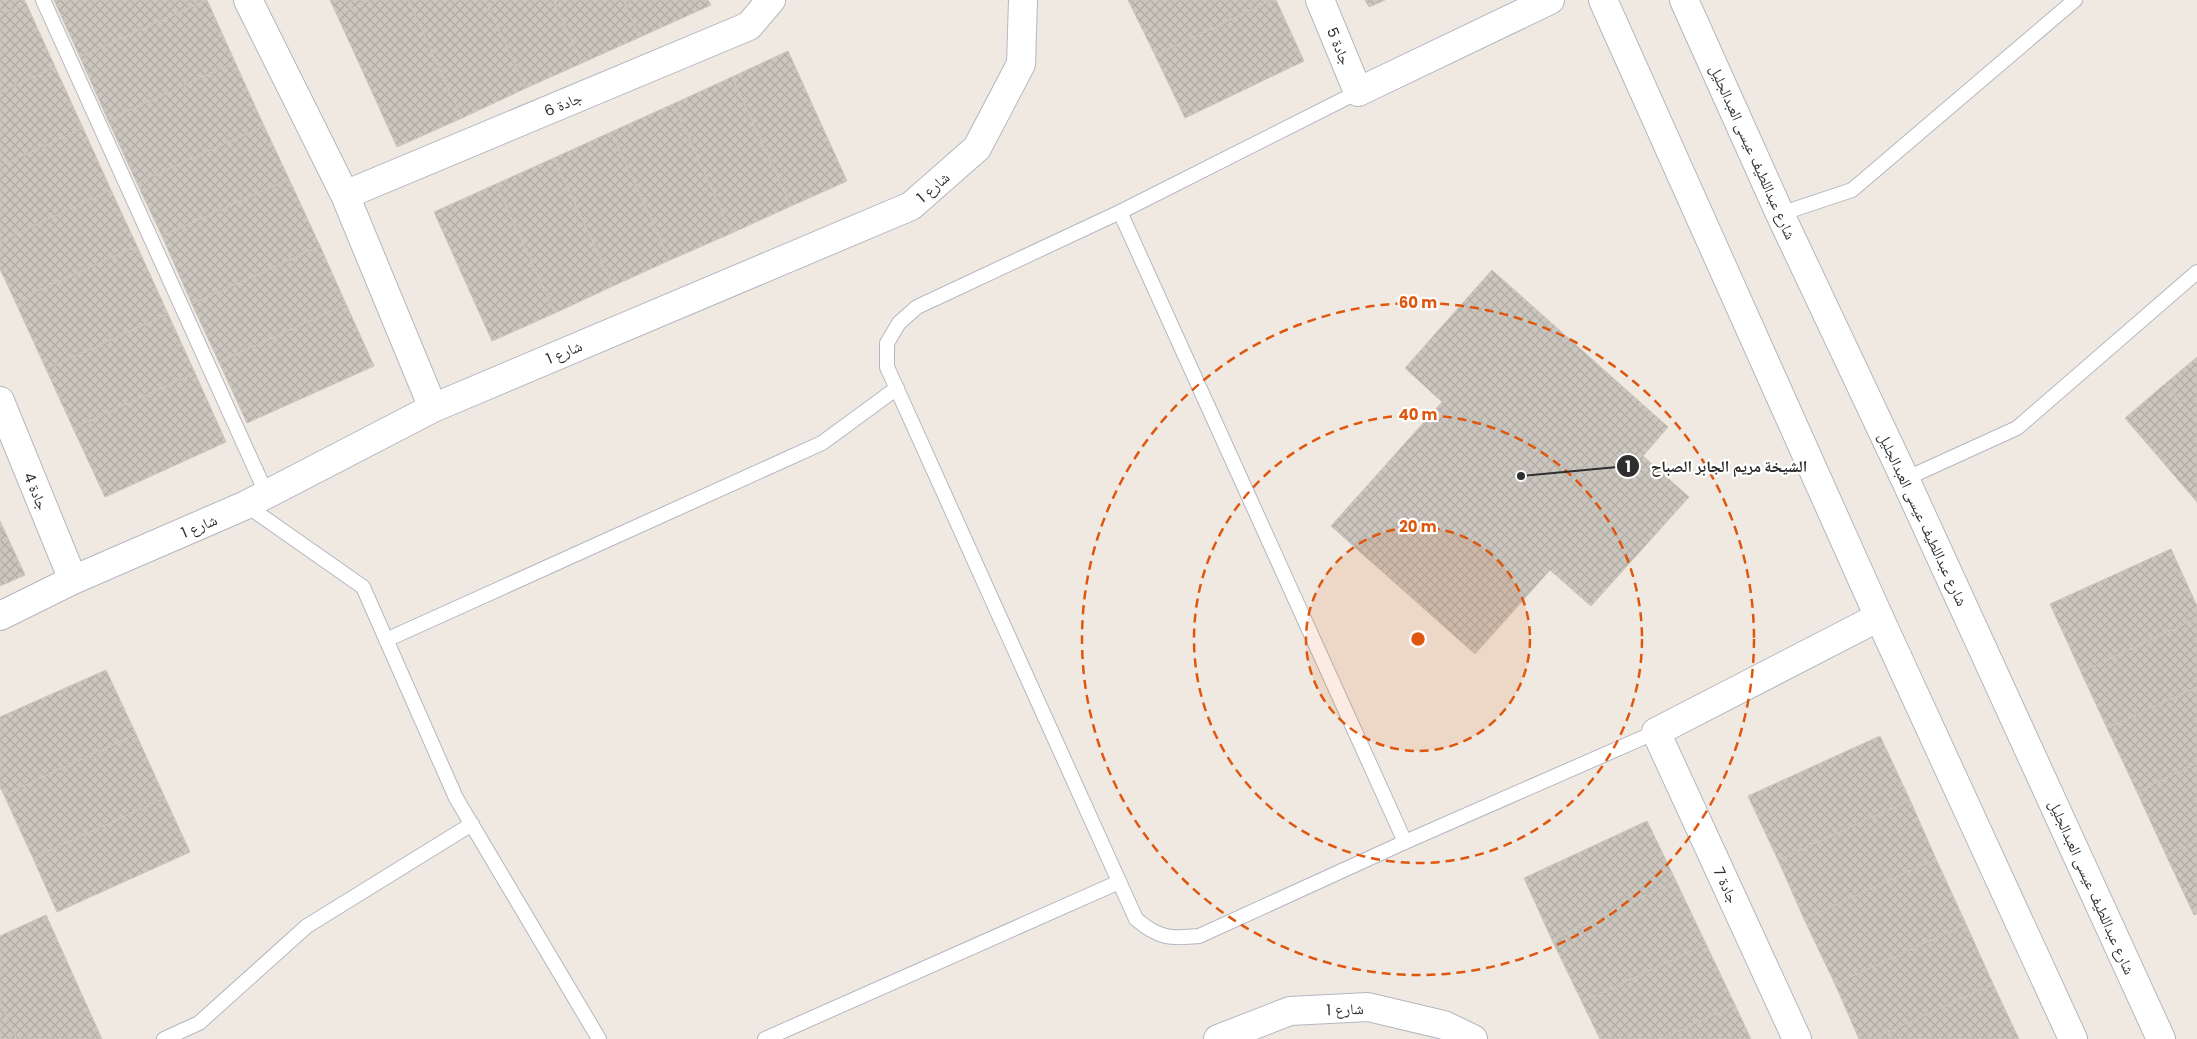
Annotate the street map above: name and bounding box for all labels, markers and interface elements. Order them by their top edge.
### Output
street label: جادة 5 [1322,24,1356,68]
street label: شارع عبداللطيف عيسى العبدالجليل [1705,61,1801,243]
street label: جادة 6 [541,86,586,121]
street label: شارع 1 [912,167,954,207]
text: 60 m [1399,292,1437,313]
street label: شارع 1 [543,335,585,369]
text: 40 m [1398,404,1438,425]
street label: شارع عبداللطيف عيسى العبدالجليل [1873,429,1973,609]
callout: الشيخة مريم الجابر الصباح [1616,451,1817,482]
text: الشيخة مريم الجابر الصباح [1651,455,1807,478]
text: 1 [1625,456,1631,477]
street label: جادة 4 [19,469,53,513]
street label: شارع 1 [178,509,220,543]
text: 20 m [1399,516,1437,537]
centre of rings [1409,630,1427,648]
street label: شارع عبداللطيف عيسى العبدالجليل [2044,796,2140,978]
street label: جادة 7 [1708,863,1744,907]
street label: شارع 1 [1326,998,1364,1020]

